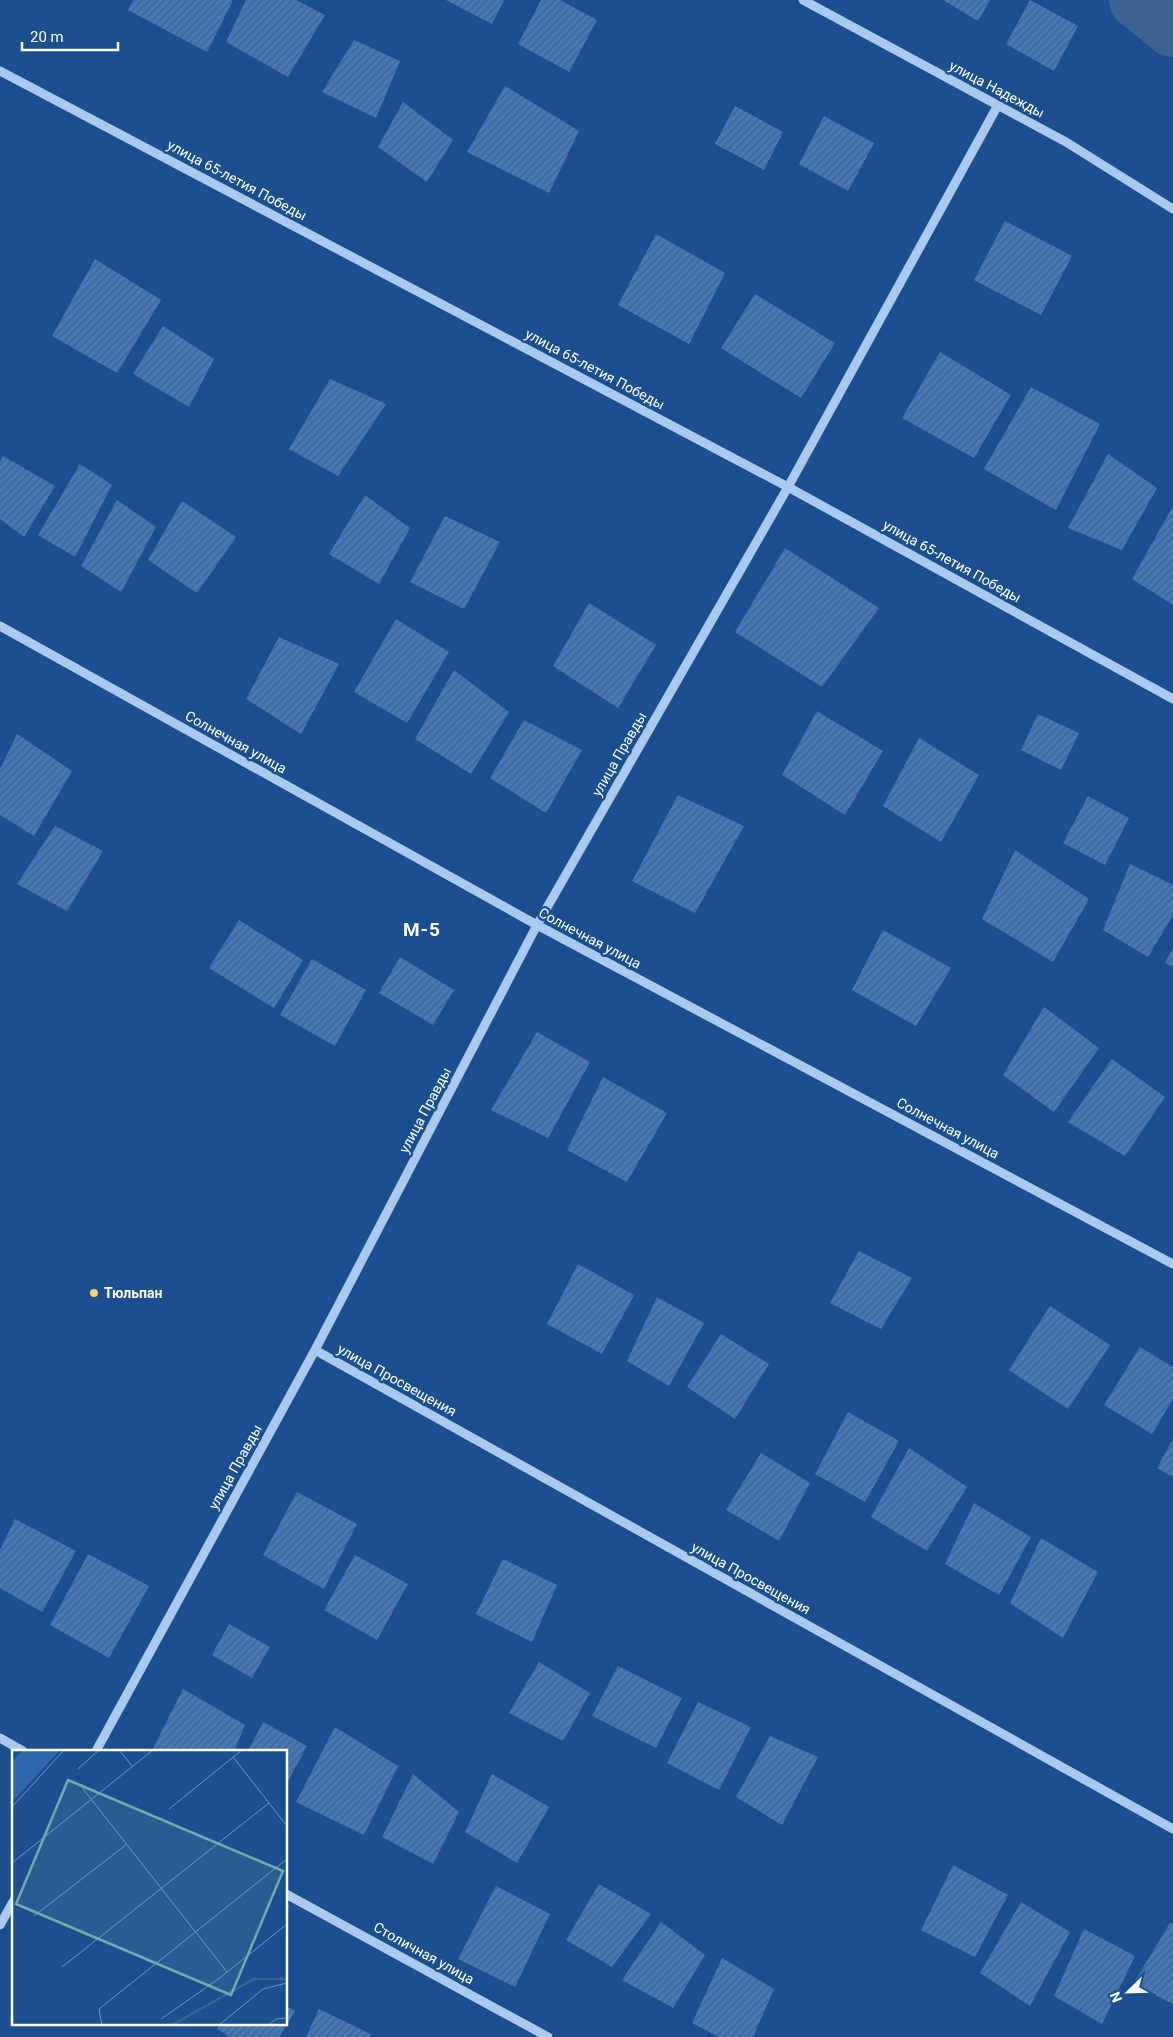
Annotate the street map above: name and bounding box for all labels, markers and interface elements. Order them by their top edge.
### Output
scale bar [22,20,119,52]
text: 20 m [30,28,64,46]
street label: улица Надежды [947,57,1047,121]
street label: улица 65-летия Победы [165,136,309,224]
street label: улица 65-летия Победы [523,325,667,413]
street label: улица 65-летия Победы [880,516,1024,606]
street label: Солнечная улица [182,707,290,777]
street label: улица Правды [588,709,650,799]
street label: Солнечная улица [536,904,644,972]
district label: М-5 [403,918,441,941]
street label: улица Правды [396,1064,454,1156]
street label: Солнечная улица [894,1094,1002,1162]
place label: Тюльпан [104,1285,162,1301]
marker: Тюльпан [88,1287,100,1299]
street label: улица Просвещения [335,1341,459,1419]
street label: улица Правды [205,1422,265,1512]
street label: улица Просвещения [689,1539,813,1617]
inset map [12,1750,288,2024]
street label: Столичная улица [371,1919,477,1987]
north arrow [1103,1967,1153,2017]
text: N [1107,1989,1125,2005]

